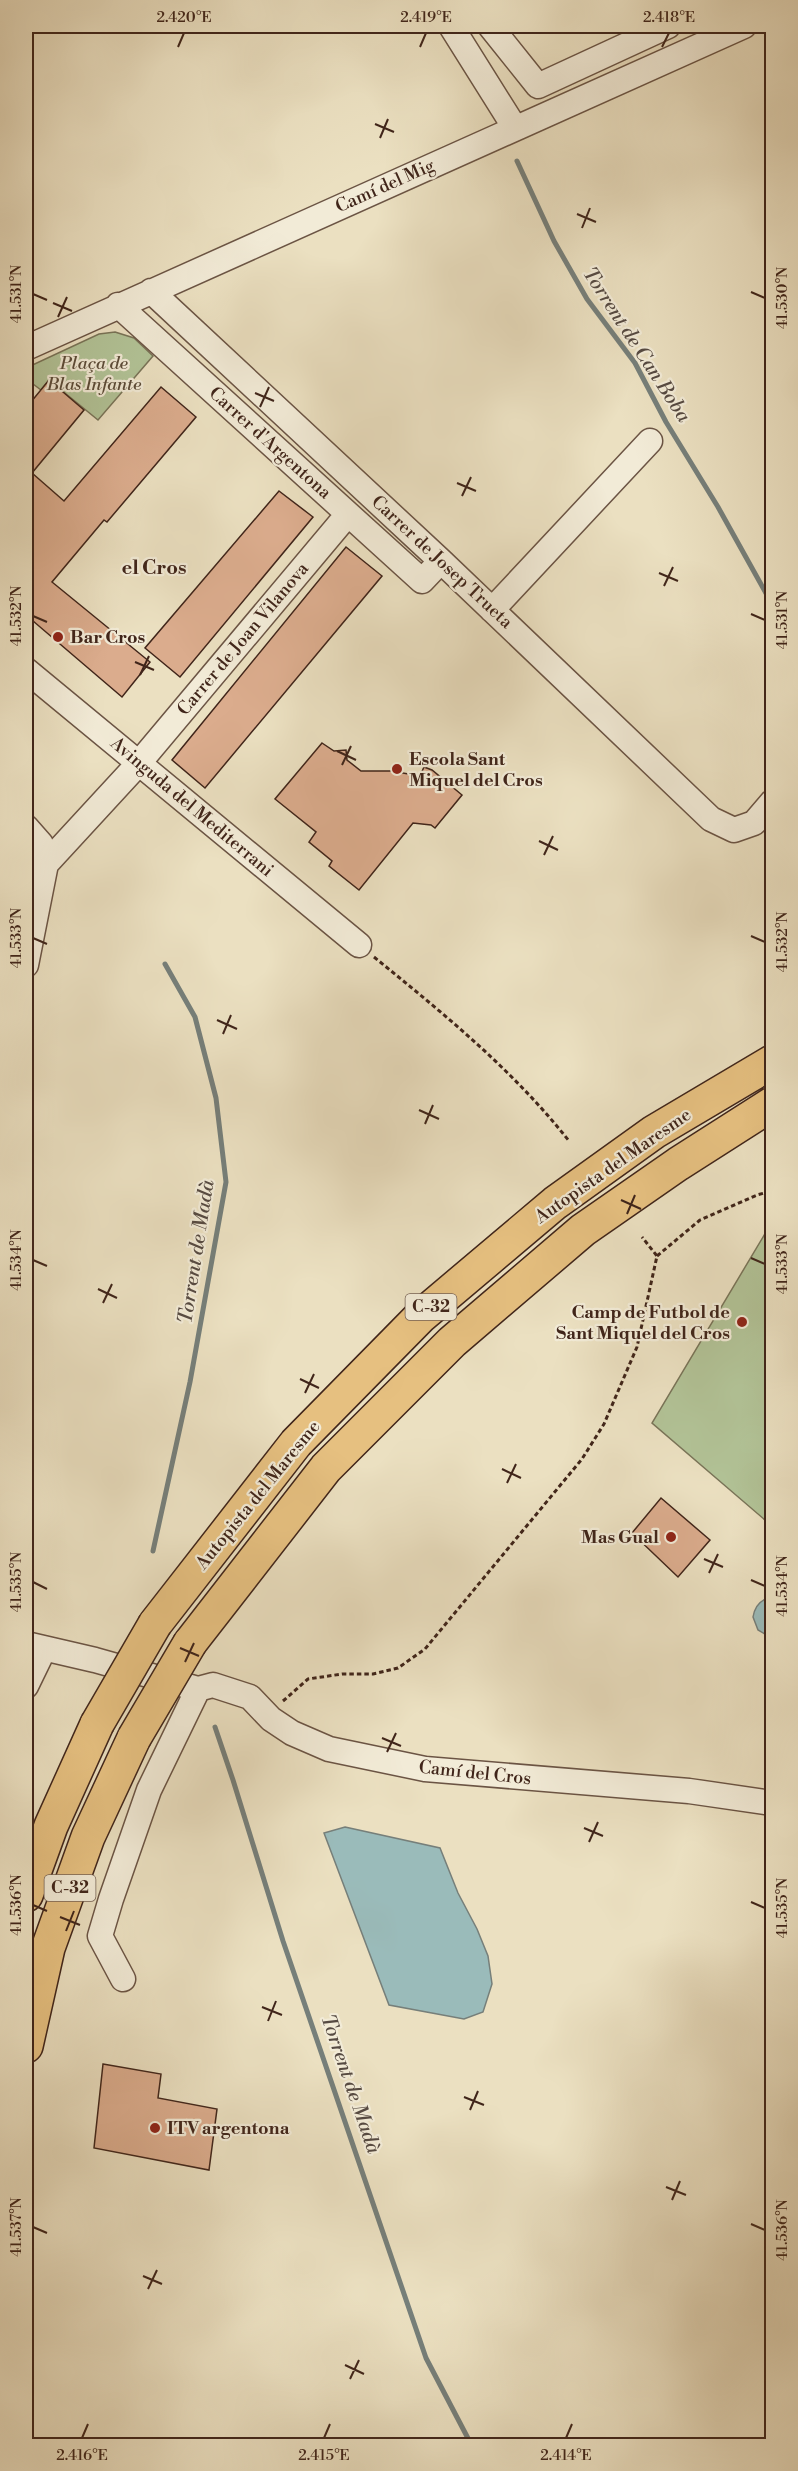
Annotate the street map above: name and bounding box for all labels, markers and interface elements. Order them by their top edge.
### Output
text: 2.420°E [156,8,212,27]
text: 2.419°E [400,8,452,27]
text: 2.418°E [643,8,695,27]
street label: Camí del Mig [332,154,439,218]
water label: Torrent de Can Boba [576,263,696,428]
text: 41.531°N [7,265,26,323]
text: 41.530°N [773,267,792,329]
park label: Plaça de Blas Infante [46,352,142,396]
street label: Carrer d'Argentona [204,382,337,505]
street label: Carrer de Josep Trueta [366,490,518,634]
district label: el Cros [121,556,187,581]
street label: Carrer de Joan Vilanova [172,557,314,720]
text: 41.532°N [7,586,26,646]
text: 41.531°N [773,591,792,649]
place label: Bar Cros [70,626,146,649]
marker: Bar Cros [51,630,65,644]
street label: Avinguda del Mediterrani [105,731,278,882]
place label: Escola Sant Miquel del Cros [409,748,543,792]
marker: Escola Sant Miquel del Cros [390,762,404,776]
text: 41.533°N [7,908,26,968]
text: 41.532°N [773,912,792,972]
street label: Autopista del Maresme [530,1103,696,1229]
water label: Torrent de Madà [173,1177,221,1326]
text: 41.534°N [7,1229,26,1291]
text: 41.533°N [773,1234,792,1294]
road number: C-32 [406,1294,456,1320]
place label: Camp de Futbol de Sant Miquel del Cros [556,1301,730,1345]
marker: Camp de Futbol de Sant Miquel del Cros [735,1315,749,1329]
street label: Autopista del Maresme [190,1416,325,1575]
place label: Mas Gual [581,1526,659,1549]
marker: Mas Gual [664,1530,678,1544]
text: 41.535°N [7,1552,26,1612]
text: 41.534°N [773,1555,792,1617]
street label: Camí del Cros [418,1756,533,1790]
text: 41.536°N [7,1874,26,1936]
road number: C-32 [44,1875,96,1901]
text: 41.535°N [773,1878,792,1938]
water label: Torrent de Madà [314,2011,386,2158]
place label: ITV argentona [167,2117,290,2140]
marker: ITV argentona [148,2121,162,2135]
text: 41.537°N [7,2197,26,2257]
text: 41.536°N [773,2199,792,2261]
text: 2.416°E [56,2446,108,2465]
text: 2.415°E [298,2446,350,2465]
text: 2.414°E [540,2446,592,2465]

